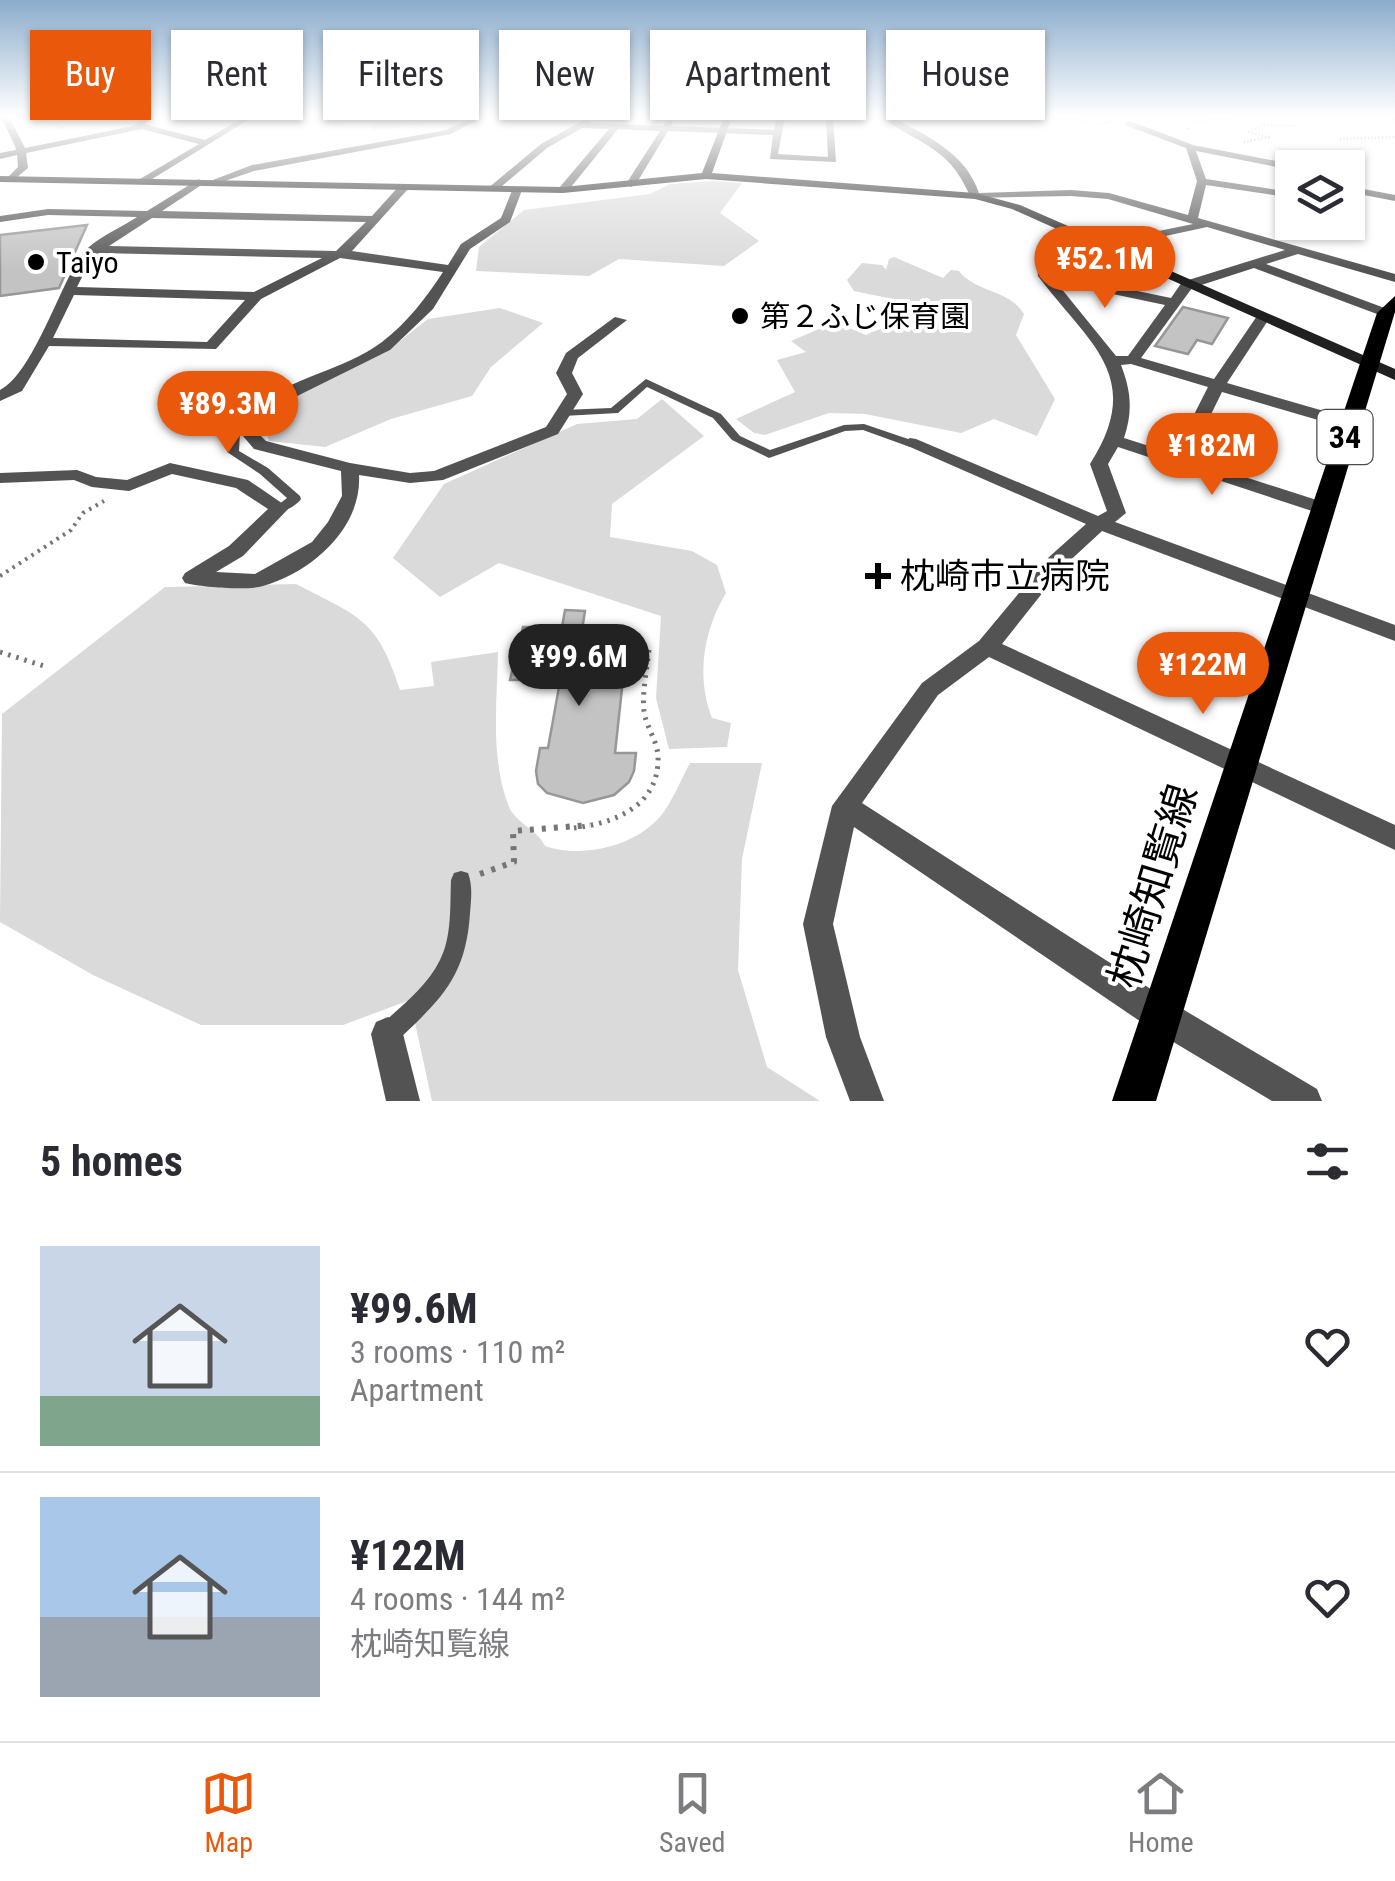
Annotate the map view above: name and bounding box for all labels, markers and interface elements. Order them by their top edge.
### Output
chip: Buy [30,30,151,120]
chip: Rent [171,30,303,120]
chip: Filters [323,30,479,120]
chip: New [499,30,630,120]
chip: Apartment [650,30,866,120]
chip: House [886,30,1045,120]
map controls [1275,150,1365,240]
button: layers [1275,150,1365,240]
pin: ¥52.1M [1024,226,1186,311]
text: ¥52.1M [1056,239,1154,277]
place label: Taiyo [56,245,119,280]
marker: Taiyo [25,251,47,273]
place label: 第２ふじ保育園 [760,299,970,334]
marker: 第２ふじ保育園 [729,305,751,327]
pin: ¥89.3M [147,371,309,456]
text: ¥89.3M [179,384,277,422]
road number: 34 [1318,410,1372,464]
pin: ¥182M [1142,413,1282,498]
text: ¥182M [1168,426,1256,464]
place label: 枕崎市立病院 [900,556,1110,597]
marker: 枕崎市立病院 [865,563,891,589]
pin: ¥99.6M [498,624,660,709]
pin: ¥122M [1133,632,1273,717]
text: ¥99.6M [530,637,628,675]
text: ¥122M [1159,645,1247,683]
street label: 枕崎知覧線 [1099,778,1207,994]
icon: filters [1300,1134,1355,1189]
text: 5 homes [40,1137,183,1186]
text: ¥99.6M [350,1284,478,1333]
icon: home [120,1286,240,1406]
icon: heart [1300,1319,1355,1374]
text: 3 rooms · 110 m² [350,1333,565,1371]
text: Apartment [350,1371,484,1409]
text: ¥122M [350,1531,465,1580]
icon: home [120,1537,240,1657]
icon: heart [1300,1570,1355,1625]
text: 4 rooms · 144 m² [350,1580,565,1618]
text: 枕崎知覧線 [350,1625,510,1663]
tab: Map [201,1766,256,1859]
tab: Saved [659,1766,725,1859]
tab: Home [1128,1766,1194,1859]

